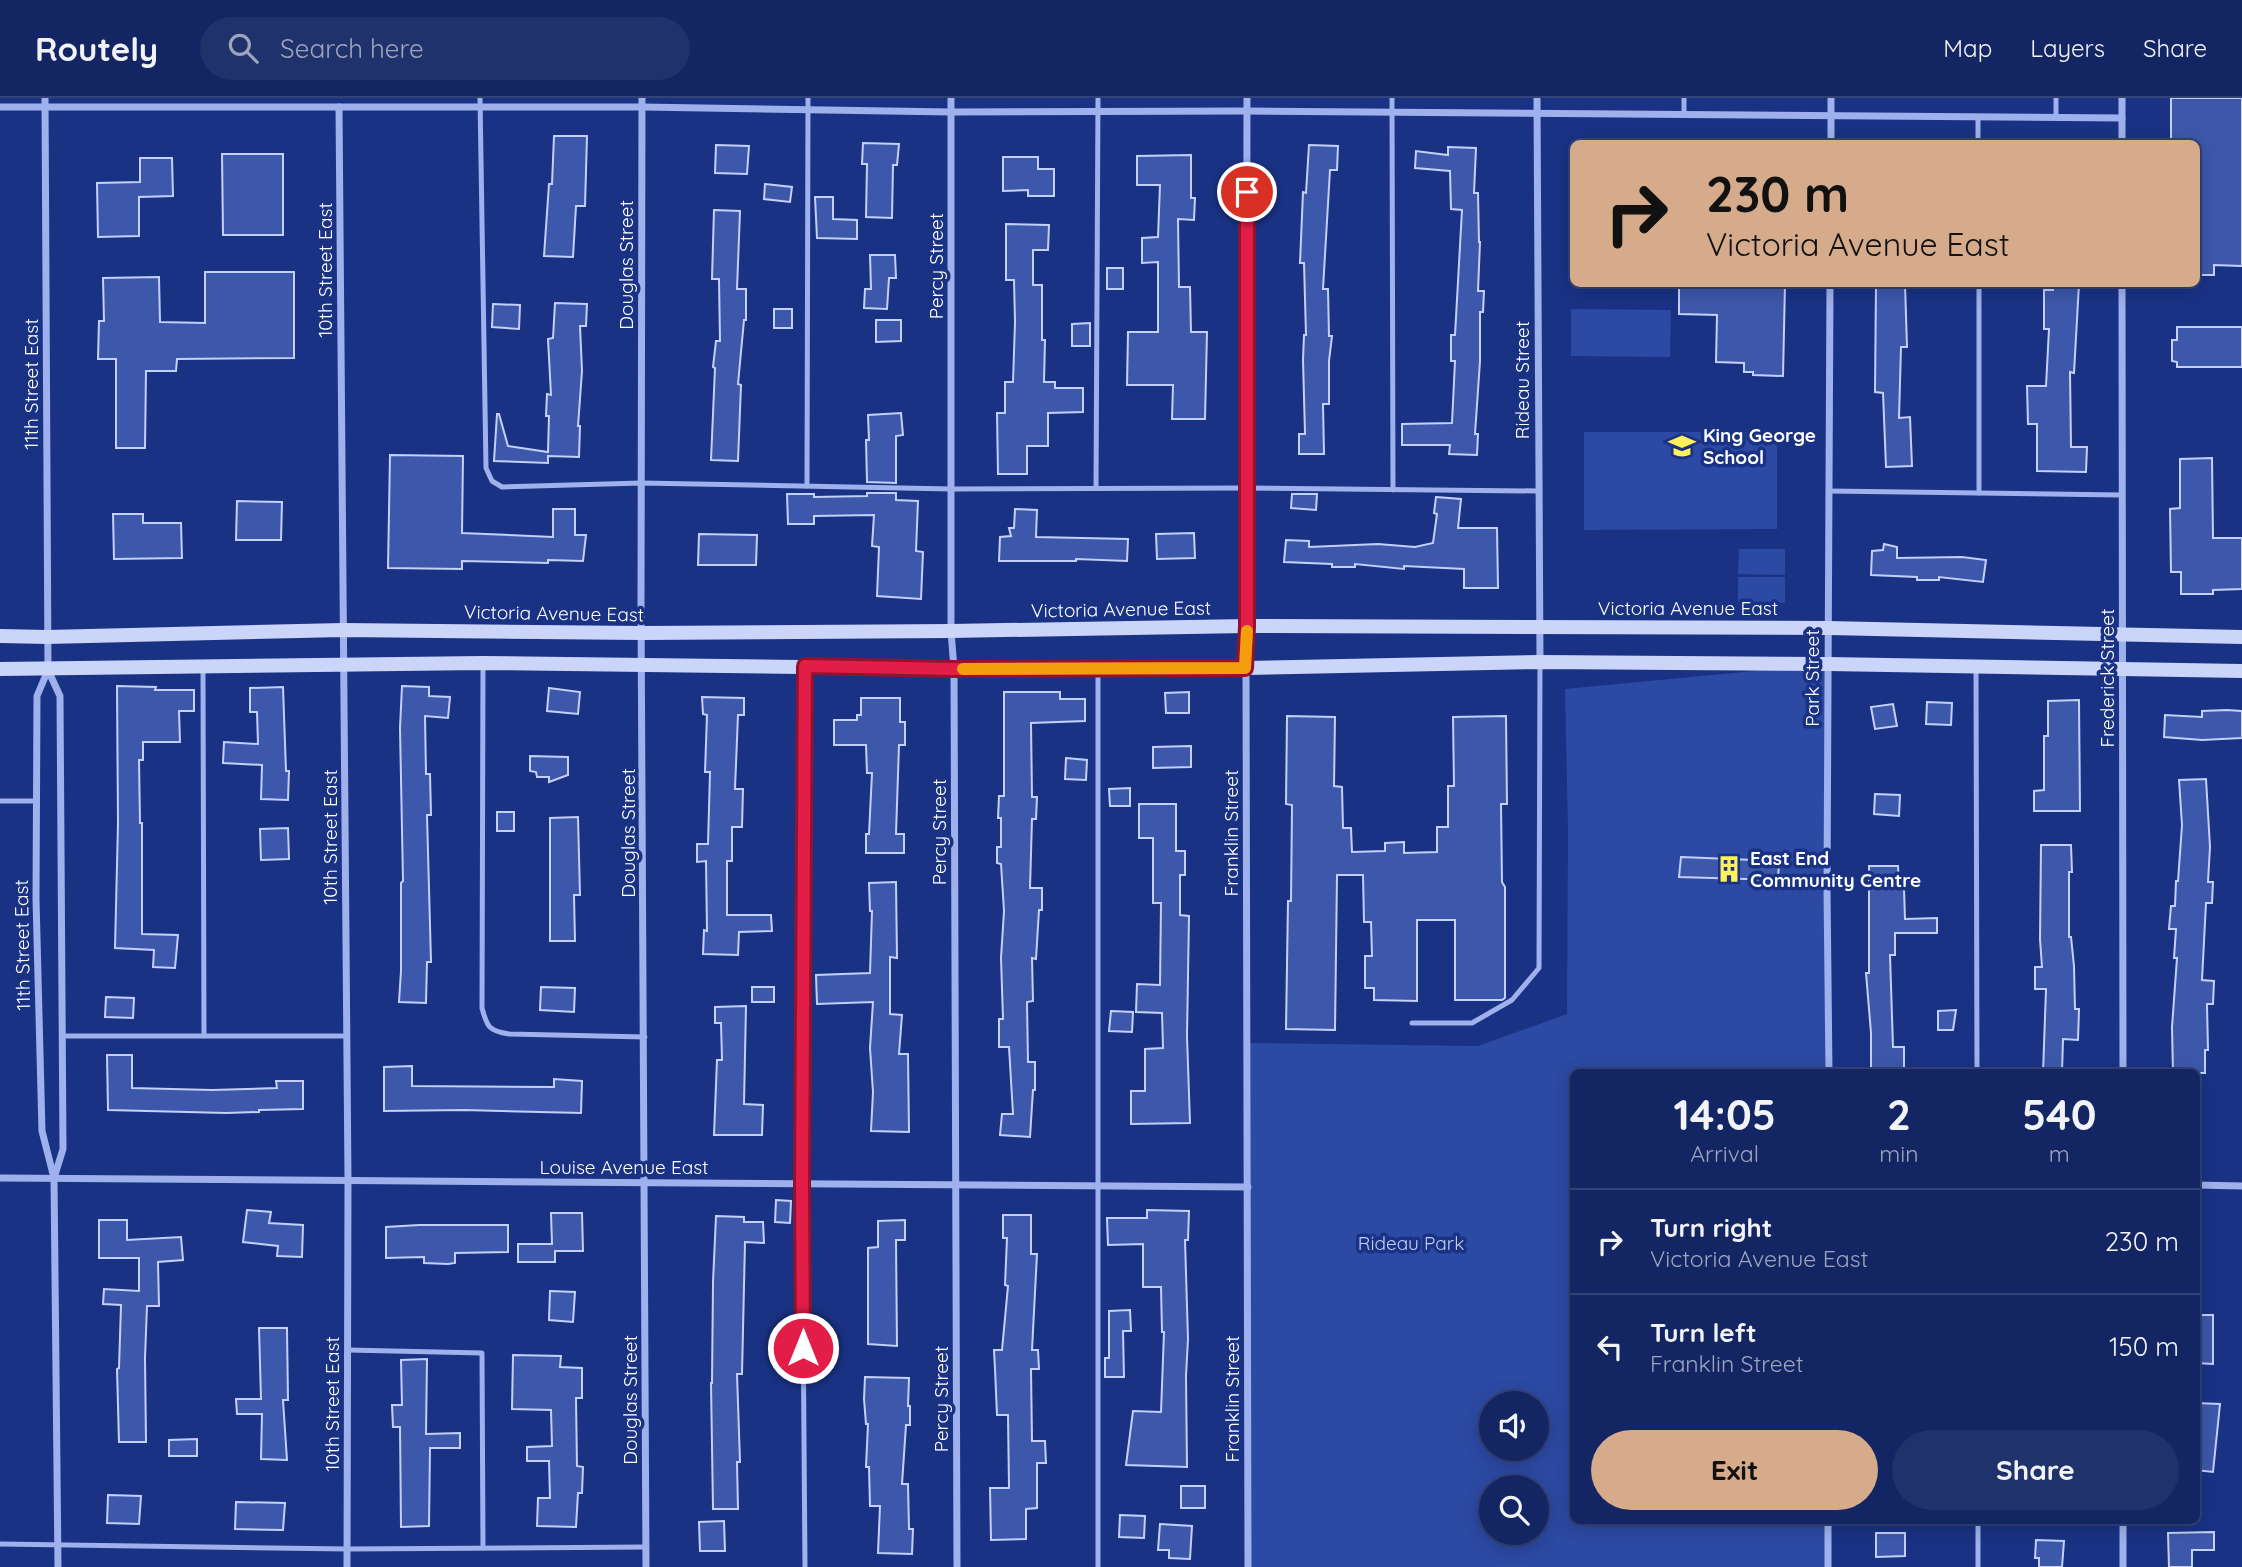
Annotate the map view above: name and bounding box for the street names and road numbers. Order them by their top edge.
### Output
street label: Douglas Street [614,200,638,330]
street label: 10th Street East [313,202,337,338]
street label: Percy Street [924,213,948,319]
street label: 11th Street East [19,318,43,450]
street label: Rideau Street [1510,321,1534,439]
street label: Victoria Avenue East [1031,595,1211,623]
street label: Victoria Avenue East [1598,596,1778,620]
street label: Victoria Avenue East [464,599,644,627]
street label: Frederick Street [2095,609,2119,747]
street label: Park Street [1800,629,1824,727]
street label: Douglas Street [616,768,640,898]
street label: 10th Street East [318,769,342,905]
street label: Franklin Street [1219,770,1243,896]
street label: Percy Street [927,779,951,885]
street label: 11th Street East [9,879,35,1011]
street label: Louise Avenue East [539,1155,709,1179]
street label: Douglas Street [618,1335,642,1465]
street label: 10th Street East [320,1336,344,1472]
street label: Franklin Street [1220,1336,1244,1462]
street label: Percy Street [929,1346,953,1452]

